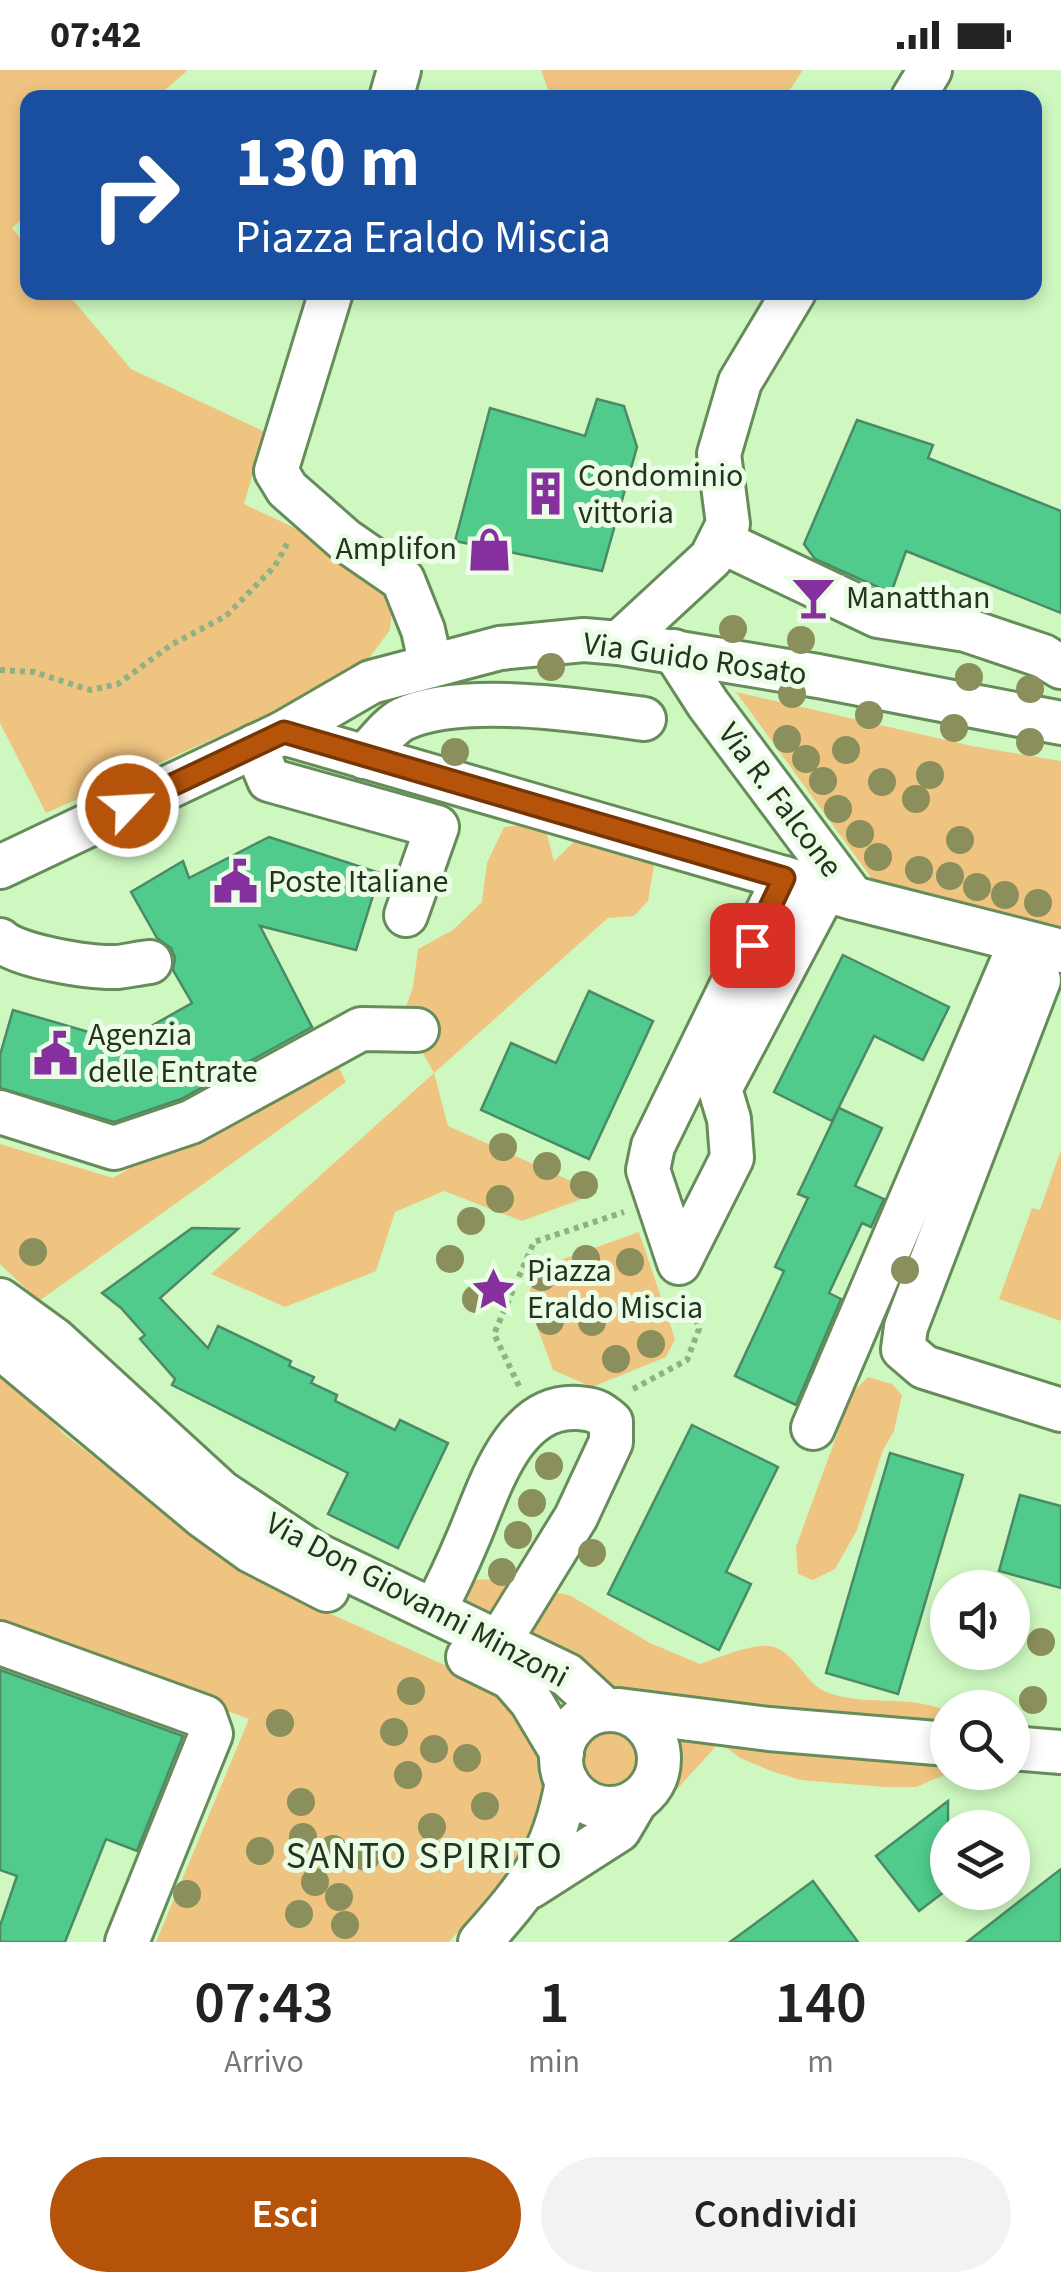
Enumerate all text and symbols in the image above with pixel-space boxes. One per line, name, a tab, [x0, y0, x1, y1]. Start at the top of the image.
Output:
text: 07:42	[50, 8, 142, 62]
text: 130 m	[235, 113, 420, 213]
icon: right	[70, 130, 200, 260]
text: Piazza Eraldo Miscia	[235, 206, 611, 270]
place label: Condominio vittoria	[578, 453, 743, 536]
building icon: Condominio vittoria	[521, 470, 569, 518]
shop icon: Amplifon	[466, 525, 514, 573]
place label: Amplifon	[335, 526, 457, 572]
bar icon: Manatthan	[789, 574, 837, 622]
place label: Manatthan	[846, 575, 991, 621]
street label: Via Guido Rosato	[580, 621, 810, 697]
street label: Via R. Falcone	[707, 713, 853, 887]
position arrow	[76, 754, 180, 858]
public building icon: Poste Italiane	[211, 858, 259, 906]
place label: Poste Italiane	[268, 859, 448, 905]
pin	[710, 903, 795, 988]
icon: arrive	[725, 918, 780, 973]
place label: Agenzia delle Entrate	[88, 1012, 258, 1095]
public building icon: Agenzia delle Entrate	[31, 1029, 79, 1077]
place label: Piazza Eraldo Miscia	[527, 1248, 703, 1331]
place icon: Piazza Eraldo Miscia	[470, 1265, 518, 1313]
street label: Via Don Giovanni Minzoni	[257, 1501, 577, 1699]
map controls	[930, 1570, 1030, 1910]
button: sound	[930, 1570, 1030, 1670]
button: search	[930, 1690, 1030, 1790]
button: layers	[930, 1810, 1030, 1910]
district label: SANTO SPIRITO	[286, 1829, 564, 1883]
text: 07:43	[194, 1961, 334, 2046]
text: 1	[539, 1961, 570, 2046]
text: 140	[774, 1961, 867, 2046]
text: Arrivo	[224, 2039, 304, 2085]
text: min	[528, 2039, 580, 2085]
text: m	[807, 2039, 834, 2085]
button: Esci	[50, 2157, 521, 2272]
button: Condividi	[541, 2157, 1011, 2272]

